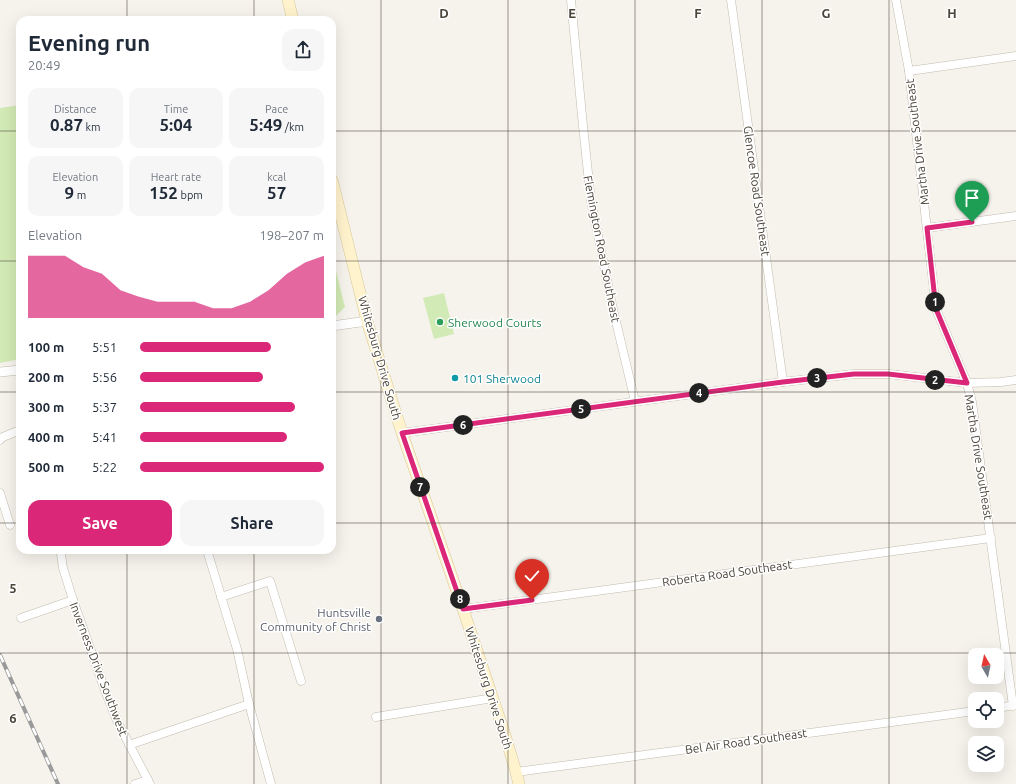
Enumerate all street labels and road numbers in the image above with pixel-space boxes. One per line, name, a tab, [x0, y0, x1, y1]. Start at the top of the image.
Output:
street label: Martha Drive Southeast	[903, 78, 931, 206]
street label: Glencoe Road Southeast	[741, 125, 773, 257]
street label: Flemington Road Southeast	[581, 174, 623, 324]
street label: Whitesburg Drive South	[356, 295, 404, 421]
street label: Martha Drive Southeast	[963, 393, 995, 521]
street label: Roberta Road Southeast	[661, 557, 793, 589]
street label: Inverness Drive Southwest	[67, 600, 131, 738]
street label: Whitesburg Drive South	[463, 625, 515, 751]
street label: Bel Air Road Southeast	[684, 726, 808, 756]

